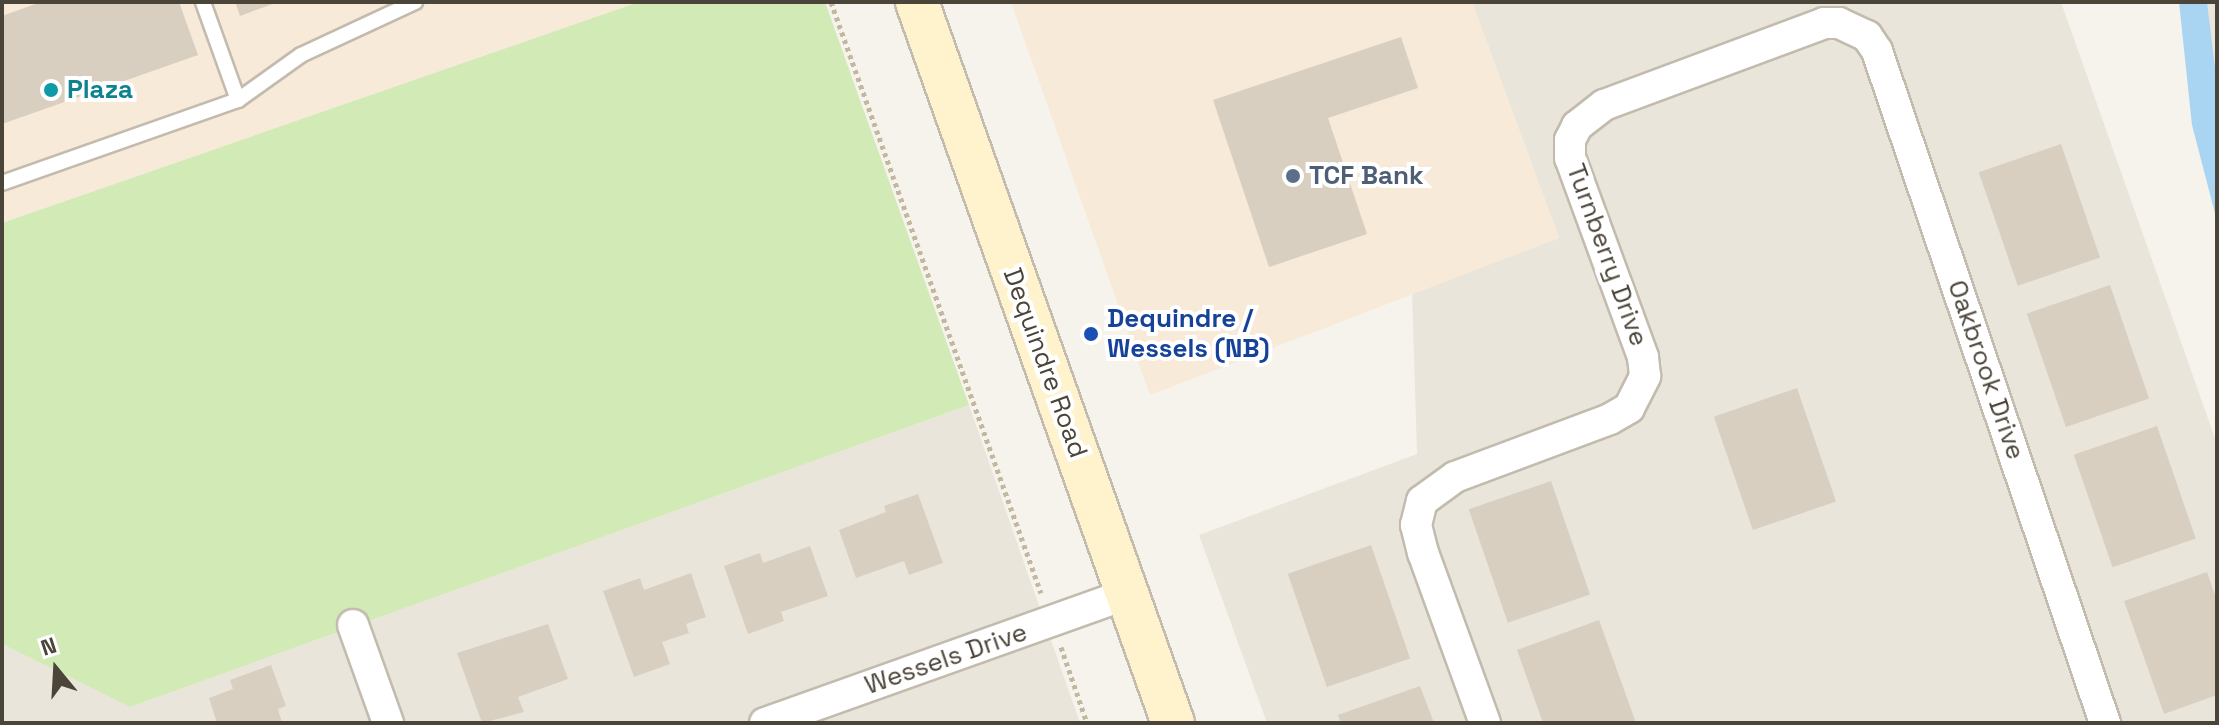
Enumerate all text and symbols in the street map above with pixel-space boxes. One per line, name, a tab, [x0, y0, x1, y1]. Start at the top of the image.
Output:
place label: Plaza	[67, 74, 133, 106]
marker: Plaza	[42, 81, 60, 99]
place label: TCF Bank	[1309, 160, 1424, 192]
street label: Turnberry Drive	[1560, 160, 1654, 350]
marker: TCF Bank	[1284, 167, 1302, 185]
street label: Dequindre Road	[996, 264, 1094, 462]
street label: Oakbrook Drive	[1941, 276, 2031, 464]
place label: Dequindre / Wessels (NB)	[1107, 303, 1270, 364]
marker: Dequindre / Wessels (NB)	[1082, 325, 1100, 343]
street label: Wessels Drive	[861, 617, 1031, 701]
north arrow	[16, 629, 96, 709]
text: N	[37, 631, 60, 662]

